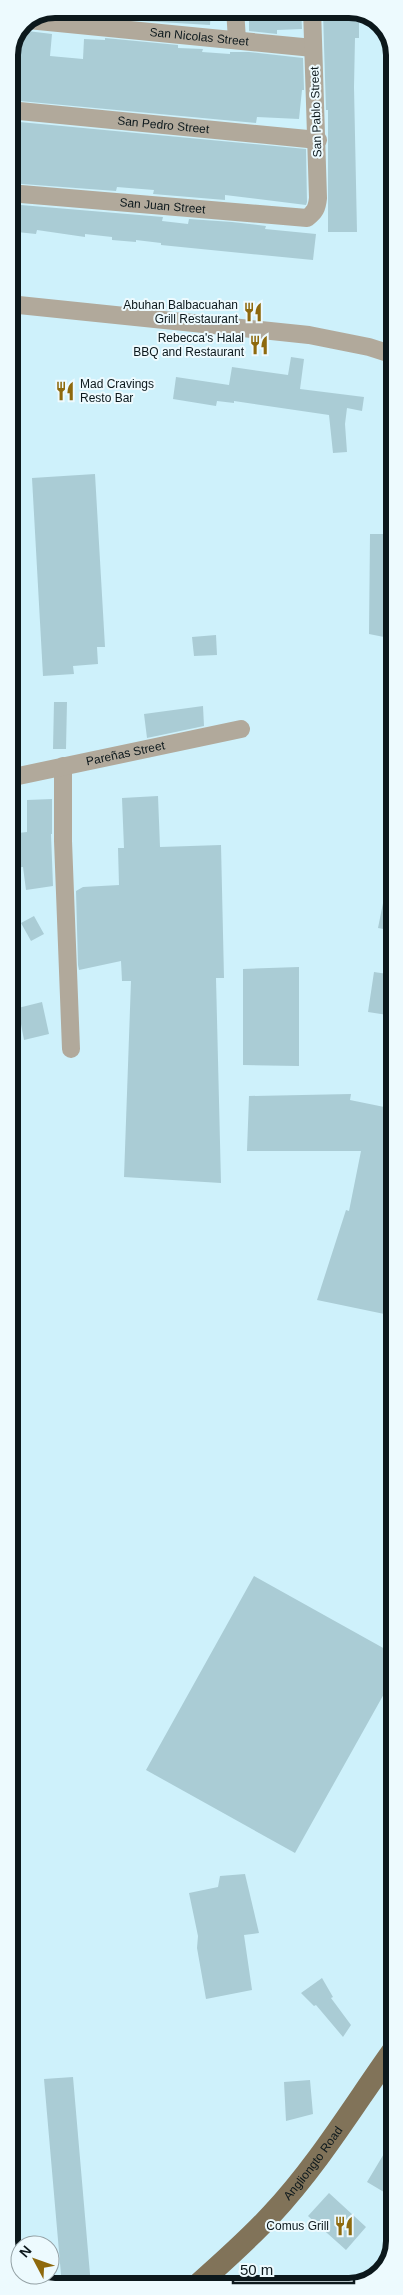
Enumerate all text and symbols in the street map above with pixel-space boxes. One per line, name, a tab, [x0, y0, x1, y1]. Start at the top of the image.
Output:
street label: San Nicolas Street	[149, 25, 250, 49]
street label: San Pablo Street	[307, 66, 325, 158]
street label: San Pedro Street	[117, 114, 211, 136]
street label: San Juan Street	[119, 195, 207, 217]
place label: Abuhan Balbacuahan Grill Restaurant	[123, 298, 239, 326]
restaurant icon: Abuhan Balbacuahan Grill Restaurant	[242, 301, 264, 323]
place label: Rebecca's Halal BBQ and Restaurant	[133, 331, 245, 359]
restaurant icon: Rebecca's Halal BBQ and Restaurant	[248, 334, 270, 356]
place label: Mad Cravings Resto Bar	[80, 377, 154, 405]
restaurant icon: Mad Cravings Resto Bar	[54, 380, 76, 402]
street label: Pareñas Street	[85, 738, 167, 769]
street label: Angliongto Road	[281, 2124, 345, 2203]
restaurant icon: Comus Grill	[333, 2215, 355, 2237]
place label: Comus Grill	[266, 2219, 329, 2233]
north arrow	[10, 2235, 60, 2285]
text: N	[16, 2242, 35, 2261]
scale bar	[233, 2252, 354, 2284]
text: 50 m	[240, 2261, 273, 2278]

